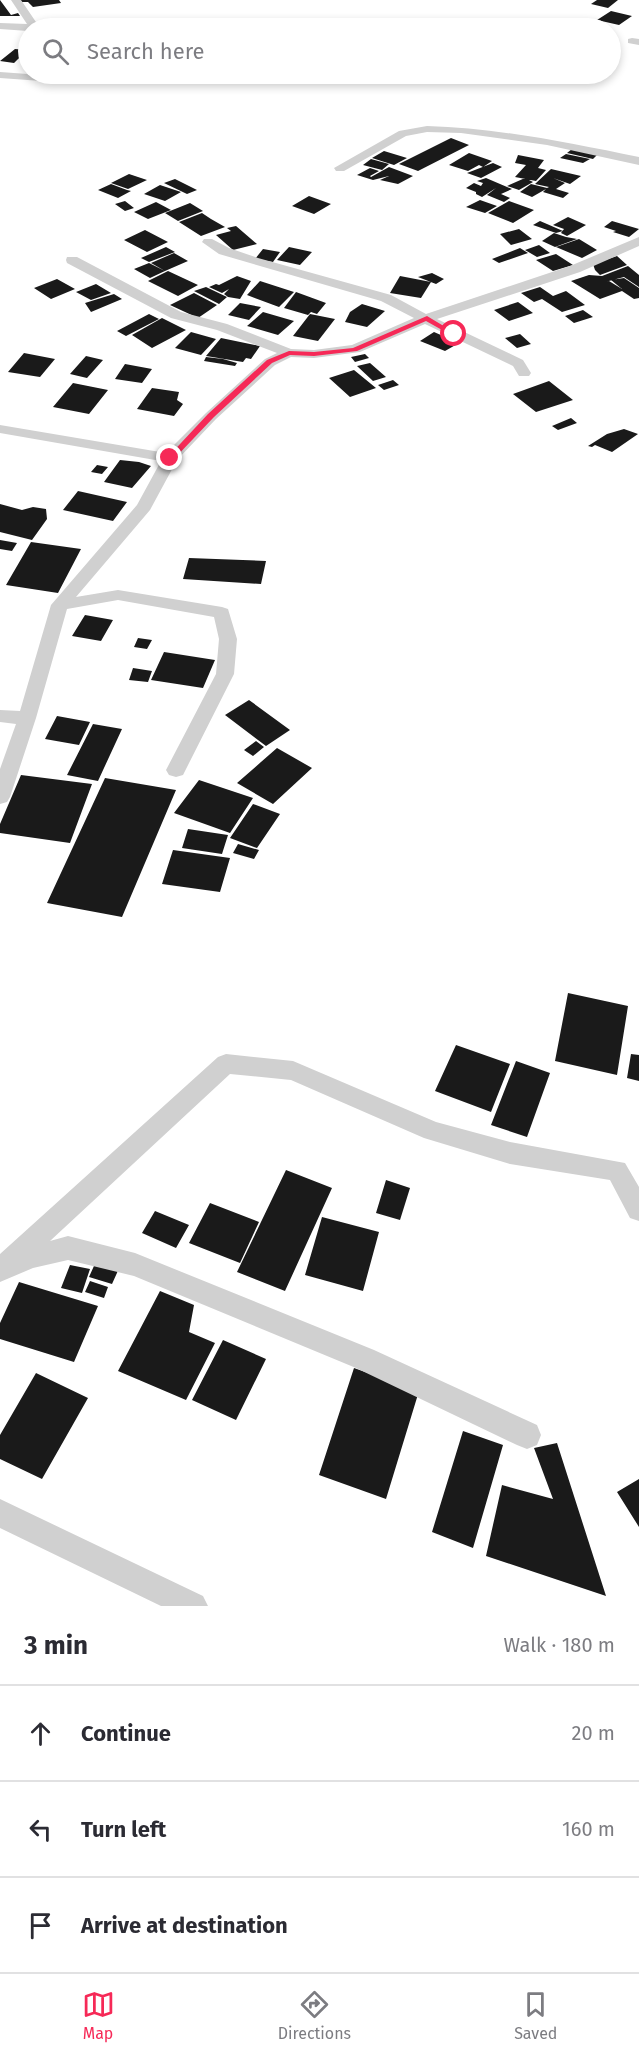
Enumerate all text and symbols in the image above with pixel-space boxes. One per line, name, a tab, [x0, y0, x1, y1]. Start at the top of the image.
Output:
search box	[18, 18, 621, 84]
icon: search	[39, 35, 72, 68]
text: Search here	[87, 38, 205, 65]
route start	[440, 320, 466, 346]
route end	[156, 444, 182, 470]
text: 3 min	[24, 1630, 88, 1661]
text: Walk · 180 m	[504, 1633, 615, 1657]
icon: ahead	[24, 1717, 57, 1750]
text: Continue	[81, 1720, 171, 1747]
text: 20 m	[572, 1721, 615, 1745]
icon: left	[24, 1813, 57, 1846]
text: Turn left	[81, 1816, 166, 1843]
text: 160 m	[562, 1817, 615, 1841]
icon: arrive	[24, 1909, 57, 1942]
text: Arrive at destination	[81, 1912, 288, 1939]
tab: Map	[82, 1988, 115, 2043]
tab: Directions	[278, 1988, 351, 2043]
tab: Saved	[514, 1988, 557, 2043]

